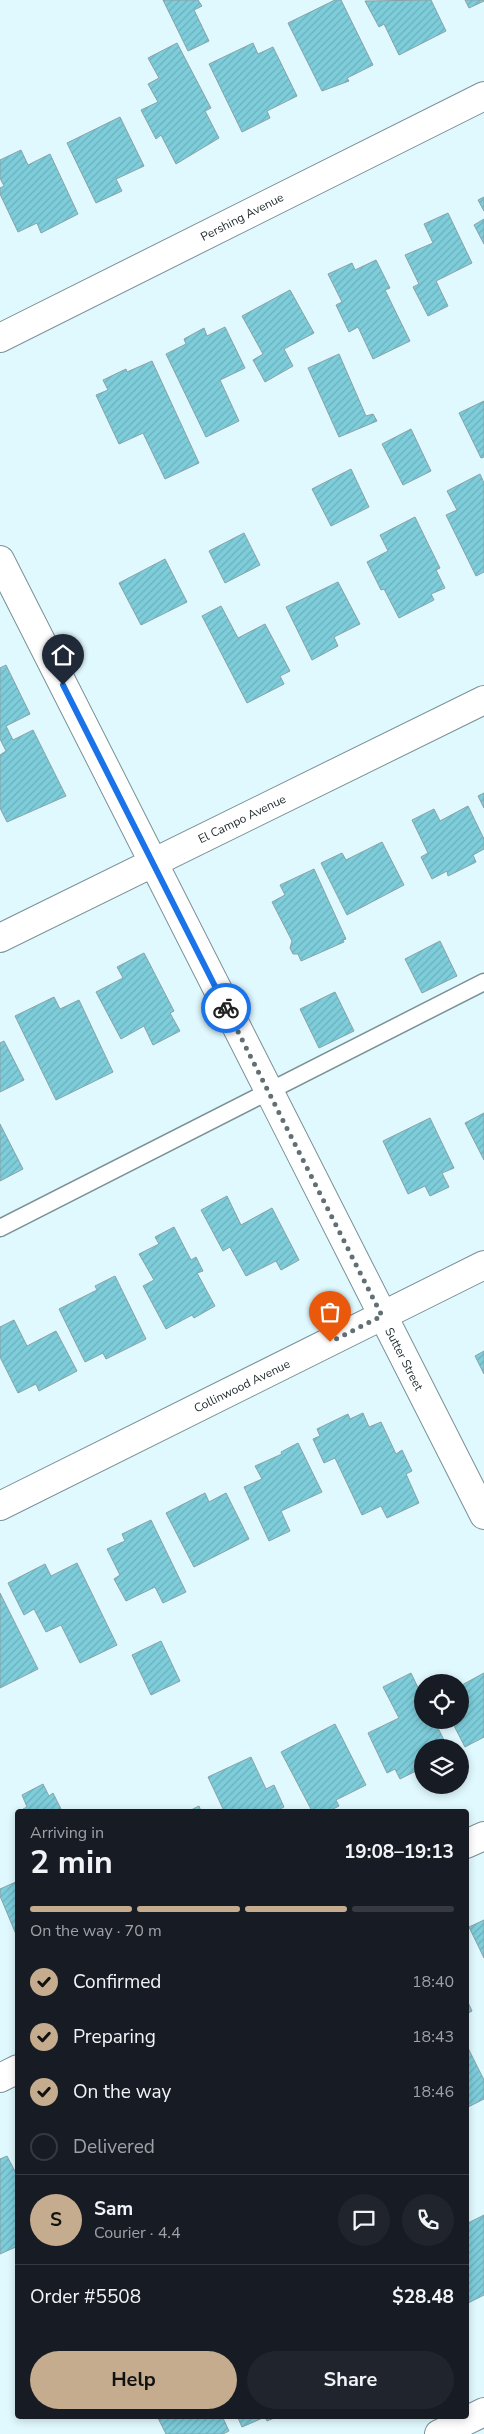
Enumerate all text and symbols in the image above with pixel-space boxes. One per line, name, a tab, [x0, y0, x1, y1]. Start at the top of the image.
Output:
street label: Pershing Avenue	[198, 189, 286, 245]
pin	[42, 634, 84, 685]
icon: home	[49, 641, 77, 669]
street label: El Campo Avenue	[195, 791, 289, 847]
courier	[201, 983, 251, 1033]
icon: bike	[212, 994, 240, 1022]
pin	[309, 1291, 351, 1342]
icon: bag	[316, 1298, 344, 1326]
street label: Sutter Street	[381, 1325, 427, 1394]
street label: Collinwood Avenue	[191, 1356, 293, 1416]
map controls	[414, 1674, 469, 1794]
button: locate	[414, 1674, 469, 1729]
button: layers	[414, 1739, 469, 1794]
text: Arriving in	[30, 1822, 104, 1844]
text: 19:08–19:13	[344, 1839, 454, 1865]
text: 2 min	[30, 1841, 113, 1884]
text: On the way · 70 m	[30, 1920, 162, 1942]
icon: check	[30, 1968, 58, 1996]
text: Confirmed	[73, 1969, 161, 1995]
text: 18:40	[412, 1971, 454, 1993]
icon: check	[30, 2023, 58, 2051]
text: Preparing	[73, 2024, 156, 2050]
text: 18:43	[412, 2026, 454, 2048]
icon: check	[30, 2078, 58, 2106]
text: On the way	[73, 2079, 171, 2105]
text: 18:46	[412, 2081, 454, 2103]
text: Delivered	[73, 2134, 155, 2160]
button: chat	[338, 2194, 390, 2246]
button: phone	[402, 2194, 454, 2246]
text: Sam	[94, 2196, 133, 2222]
text: S	[50, 2207, 62, 2233]
text: Courier · 4.4	[94, 2222, 180, 2244]
text: Order #5508	[30, 2284, 141, 2310]
text: $28.48	[392, 2284, 454, 2310]
button: Help	[30, 2351, 237, 2409]
button: Share	[247, 2351, 454, 2409]

